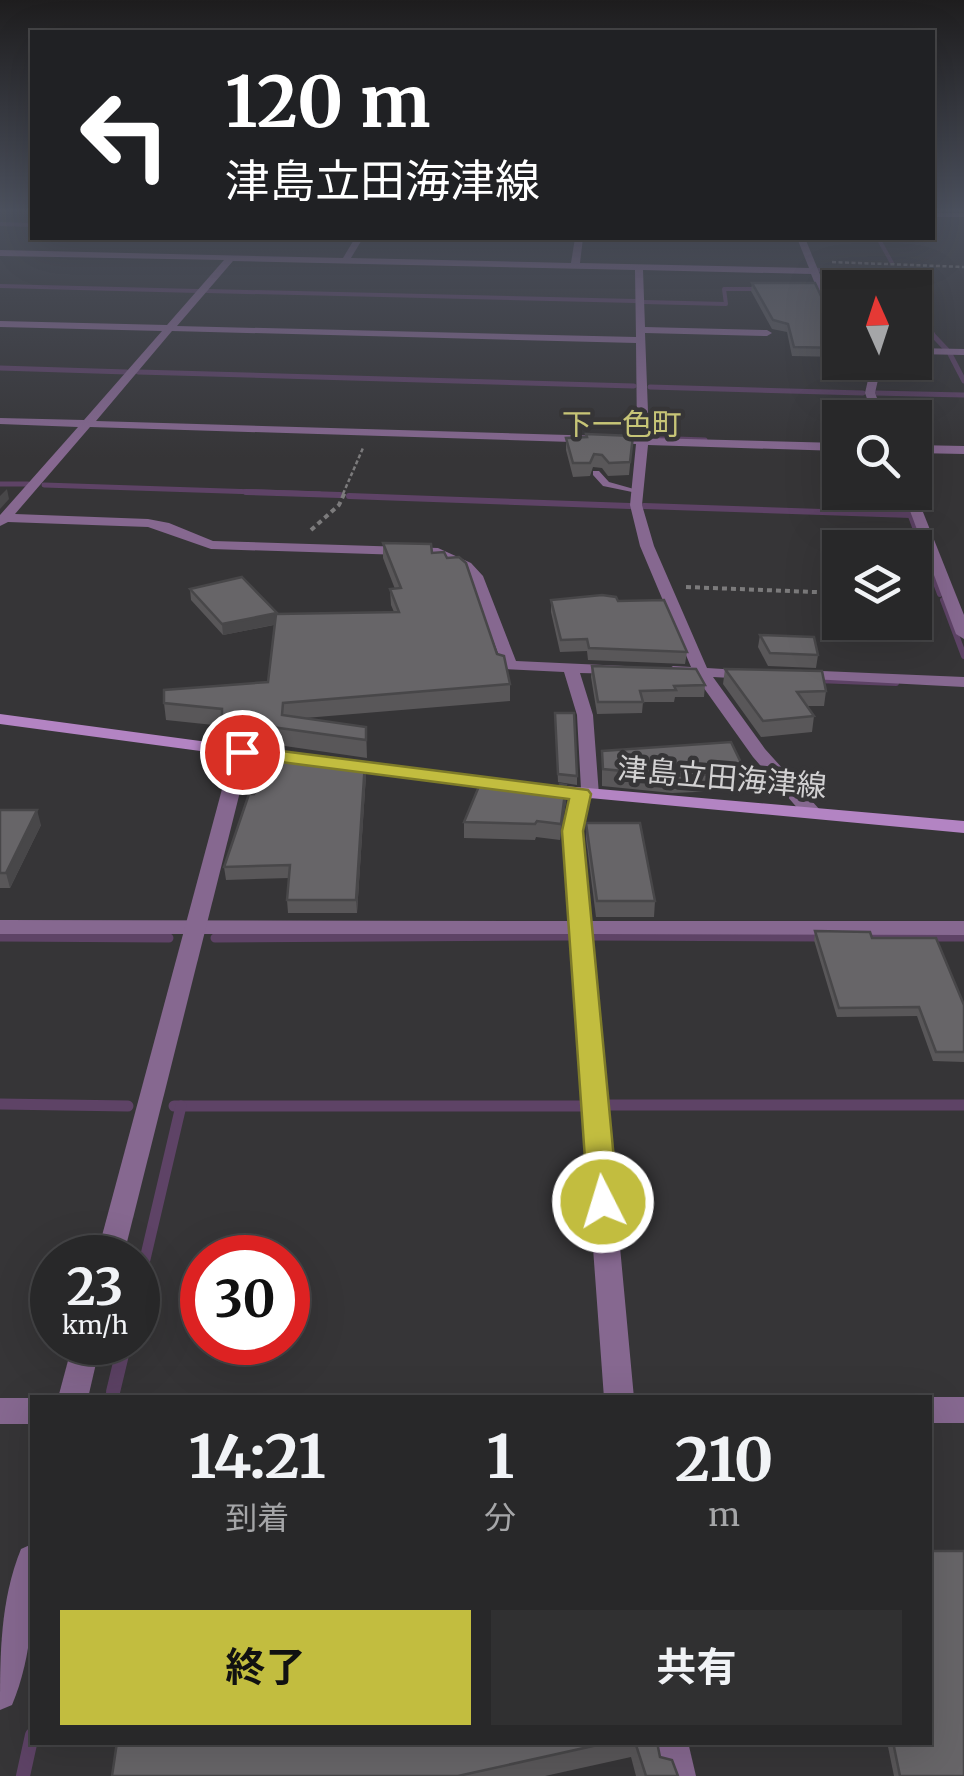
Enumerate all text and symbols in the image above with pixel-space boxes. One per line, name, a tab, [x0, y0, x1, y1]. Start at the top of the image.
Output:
text: 120 m	[225, 58, 430, 146]
icon: left	[60, 70, 190, 200]
text: 津島立田海津線	[225, 153, 540, 209]
north arrow	[822, 270, 932, 380]
map controls	[822, 270, 932, 640]
button: search	[822, 400, 932, 510]
district label: 下一色町	[562, 405, 682, 443]
button: layers	[822, 530, 932, 640]
pin	[200, 710, 285, 795]
icon: arrive	[215, 725, 270, 780]
street label: 津島立田海津線	[616, 749, 828, 805]
position arrow	[551, 1150, 655, 1254]
speed limit sign: 30	[180, 1235, 310, 1365]
text: 23	[67, 1256, 123, 1319]
text: km/h	[62, 1309, 128, 1341]
text: 14:21	[188, 1419, 326, 1494]
text: 1	[486, 1419, 514, 1494]
text: 210	[675, 1422, 774, 1497]
text: m	[708, 1495, 740, 1535]
text: 到着	[225, 1498, 289, 1538]
text: 分	[484, 1498, 516, 1538]
button: 終了	[60, 1610, 471, 1725]
button: 共有	[491, 1610, 902, 1725]

